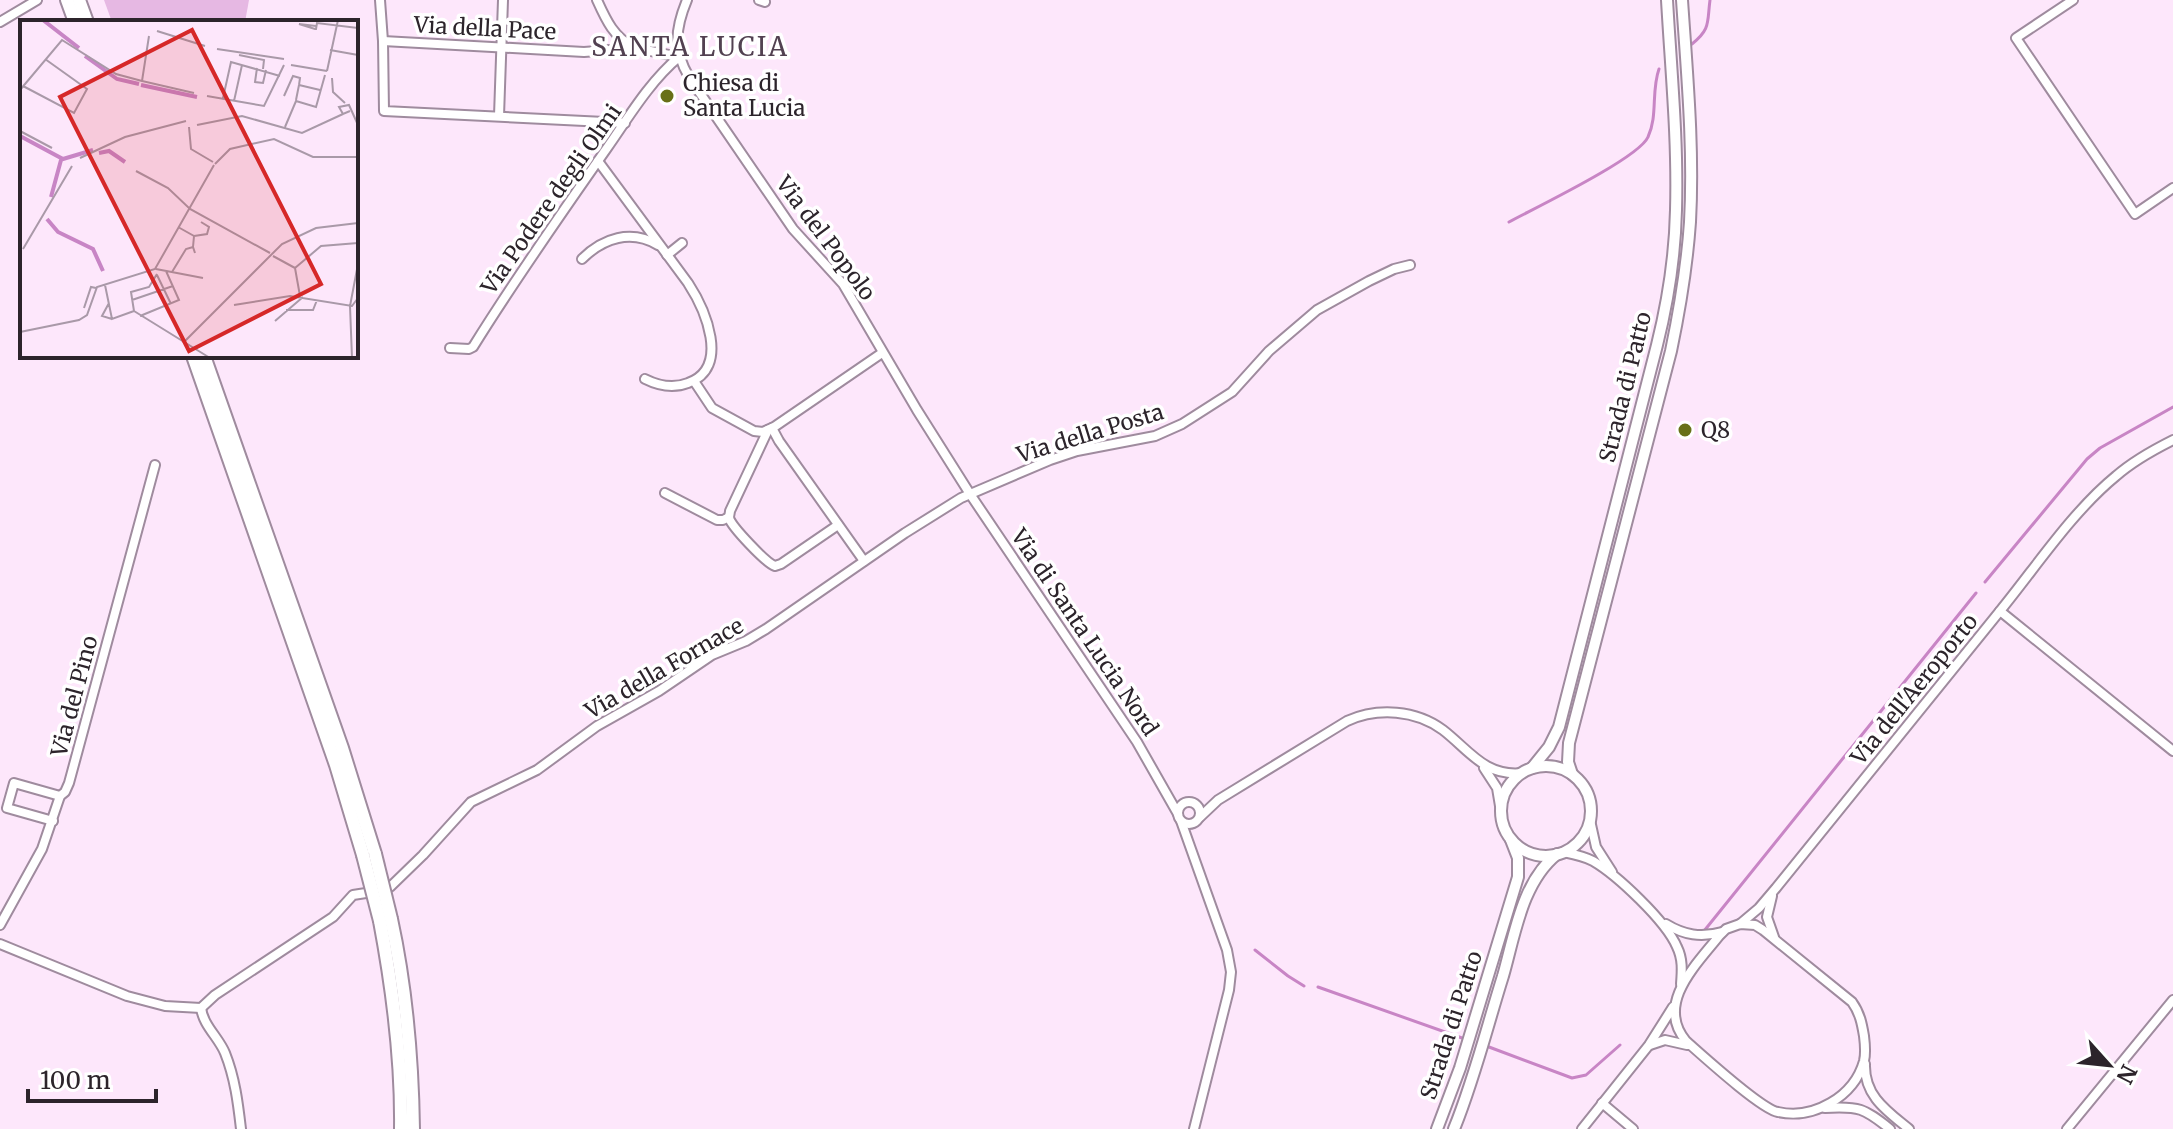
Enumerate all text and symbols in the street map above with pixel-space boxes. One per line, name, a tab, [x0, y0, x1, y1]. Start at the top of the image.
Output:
street label: Via della Pace	[412, 10, 557, 46]
inset map	[20, 20, 358, 358]
district label: SANTA LUCIA	[591, 30, 789, 63]
place label: Chiesa di Santa Lucia	[683, 69, 805, 122]
marker: Chiesa di Santa Lucia	[658, 87, 676, 105]
street label: Via Podere degli Olmi	[474, 99, 627, 300]
street label: Via del Popolo	[770, 169, 882, 306]
street label: Strada di Patto	[1593, 309, 1657, 465]
street label: Via della Posta	[1012, 397, 1167, 469]
place label: Q8	[1701, 416, 1730, 444]
marker: Q8	[1676, 421, 1694, 439]
street label: Via di Santa Lucia Nord	[1005, 522, 1165, 741]
street label: Via dell'Aeroporto	[1844, 608, 1984, 771]
street label: Via della Fornace	[579, 611, 748, 725]
street label: Via del Pino	[44, 632, 104, 761]
street label: Strada di Patto	[1414, 947, 1488, 1103]
north arrow	[2069, 1025, 2149, 1105]
scale bar	[28, 1053, 156, 1103]
text: N	[2110, 1060, 2143, 1089]
text: 100 m	[40, 1065, 111, 1096]

